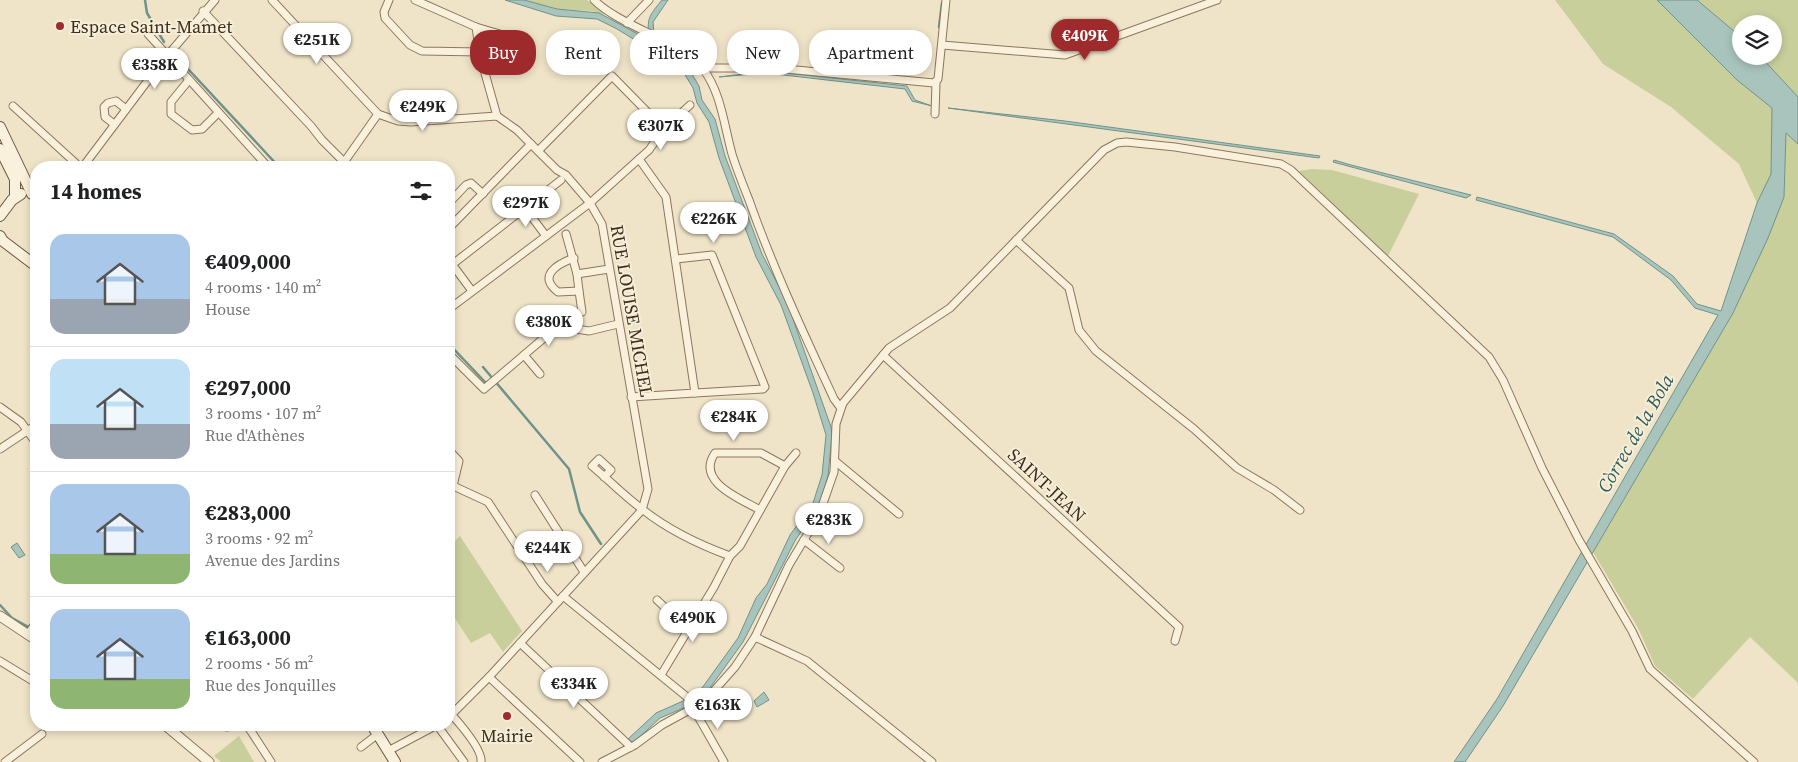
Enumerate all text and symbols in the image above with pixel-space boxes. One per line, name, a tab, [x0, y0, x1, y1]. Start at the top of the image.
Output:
place label: Espace Saint-Mamet	[70, 14, 232, 39]
map controls	[1732, 15, 1782, 65]
button: layers	[1732, 15, 1782, 65]
pin: €409K	[1050, 18, 1120, 61]
marker: Espace Saint-Mamet	[54, 20, 66, 32]
pin: €251K	[282, 22, 352, 65]
text: €409K	[1062, 24, 1108, 46]
text: €251K	[294, 28, 340, 50]
chip: Buy	[470, 30, 536, 75]
chip: Rent	[546, 30, 620, 75]
chip: Filters	[630, 30, 717, 75]
chip: New	[727, 30, 799, 75]
chip: Apartment	[809, 30, 932, 75]
pin: €358K	[120, 48, 190, 90]
text: €358K	[132, 53, 178, 75]
pin: €249K	[388, 90, 458, 132]
text: €249K	[400, 95, 446, 117]
pin: €307K	[626, 108, 696, 151]
text: €307K	[638, 114, 684, 136]
text: 14 homes	[50, 177, 142, 206]
icon: filters	[407, 177, 435, 205]
pin: €297K	[491, 186, 561, 228]
text: €297K	[503, 191, 549, 213]
pin: €226K	[679, 202, 749, 244]
text: €226K	[691, 207, 737, 229]
street label: RUE LOUISE MICHEL	[605, 223, 659, 399]
text: €409,000	[205, 247, 291, 276]
icon: home	[90, 254, 150, 314]
text: 4 rooms · 140 m²	[205, 276, 321, 298]
text: House	[205, 298, 250, 320]
pin: €380K	[514, 304, 584, 347]
text: €380K	[526, 310, 572, 332]
water label: Còrrec de la Bola	[1591, 369, 1679, 497]
text: €297,000	[205, 373, 291, 402]
icon: home	[90, 379, 150, 439]
pin: €284K	[699, 400, 769, 442]
text: 3 rooms · 107 m²	[205, 402, 321, 424]
text: €284K	[711, 405, 757, 427]
text: Rue d'Athènes	[205, 424, 305, 446]
street label: SAINT-JEAN	[1002, 442, 1092, 528]
text: €283,000	[205, 498, 291, 527]
pin: €283K	[794, 502, 864, 545]
icon: home	[90, 504, 150, 564]
text: €283K	[806, 508, 852, 530]
text: 3 rooms · 92 m²	[205, 527, 313, 549]
pin: €244K	[513, 530, 583, 573]
text: €244K	[525, 536, 571, 558]
text: Avenue des Jardins	[205, 549, 340, 571]
pin: €490K	[658, 600, 728, 643]
text: €490K	[670, 606, 716, 628]
text: €163,000	[205, 623, 291, 652]
icon: home	[90, 629, 150, 689]
text: 2 rooms · 56 m²	[205, 652, 313, 674]
pin: €334K	[539, 666, 609, 709]
text: €334K	[551, 672, 597, 694]
text: Rue des Jonquilles	[205, 674, 336, 696]
pin: €163K	[683, 688, 753, 730]
text: €163K	[695, 693, 741, 715]
marker: Mairie	[501, 710, 513, 722]
place label: Mairie	[481, 723, 533, 748]

